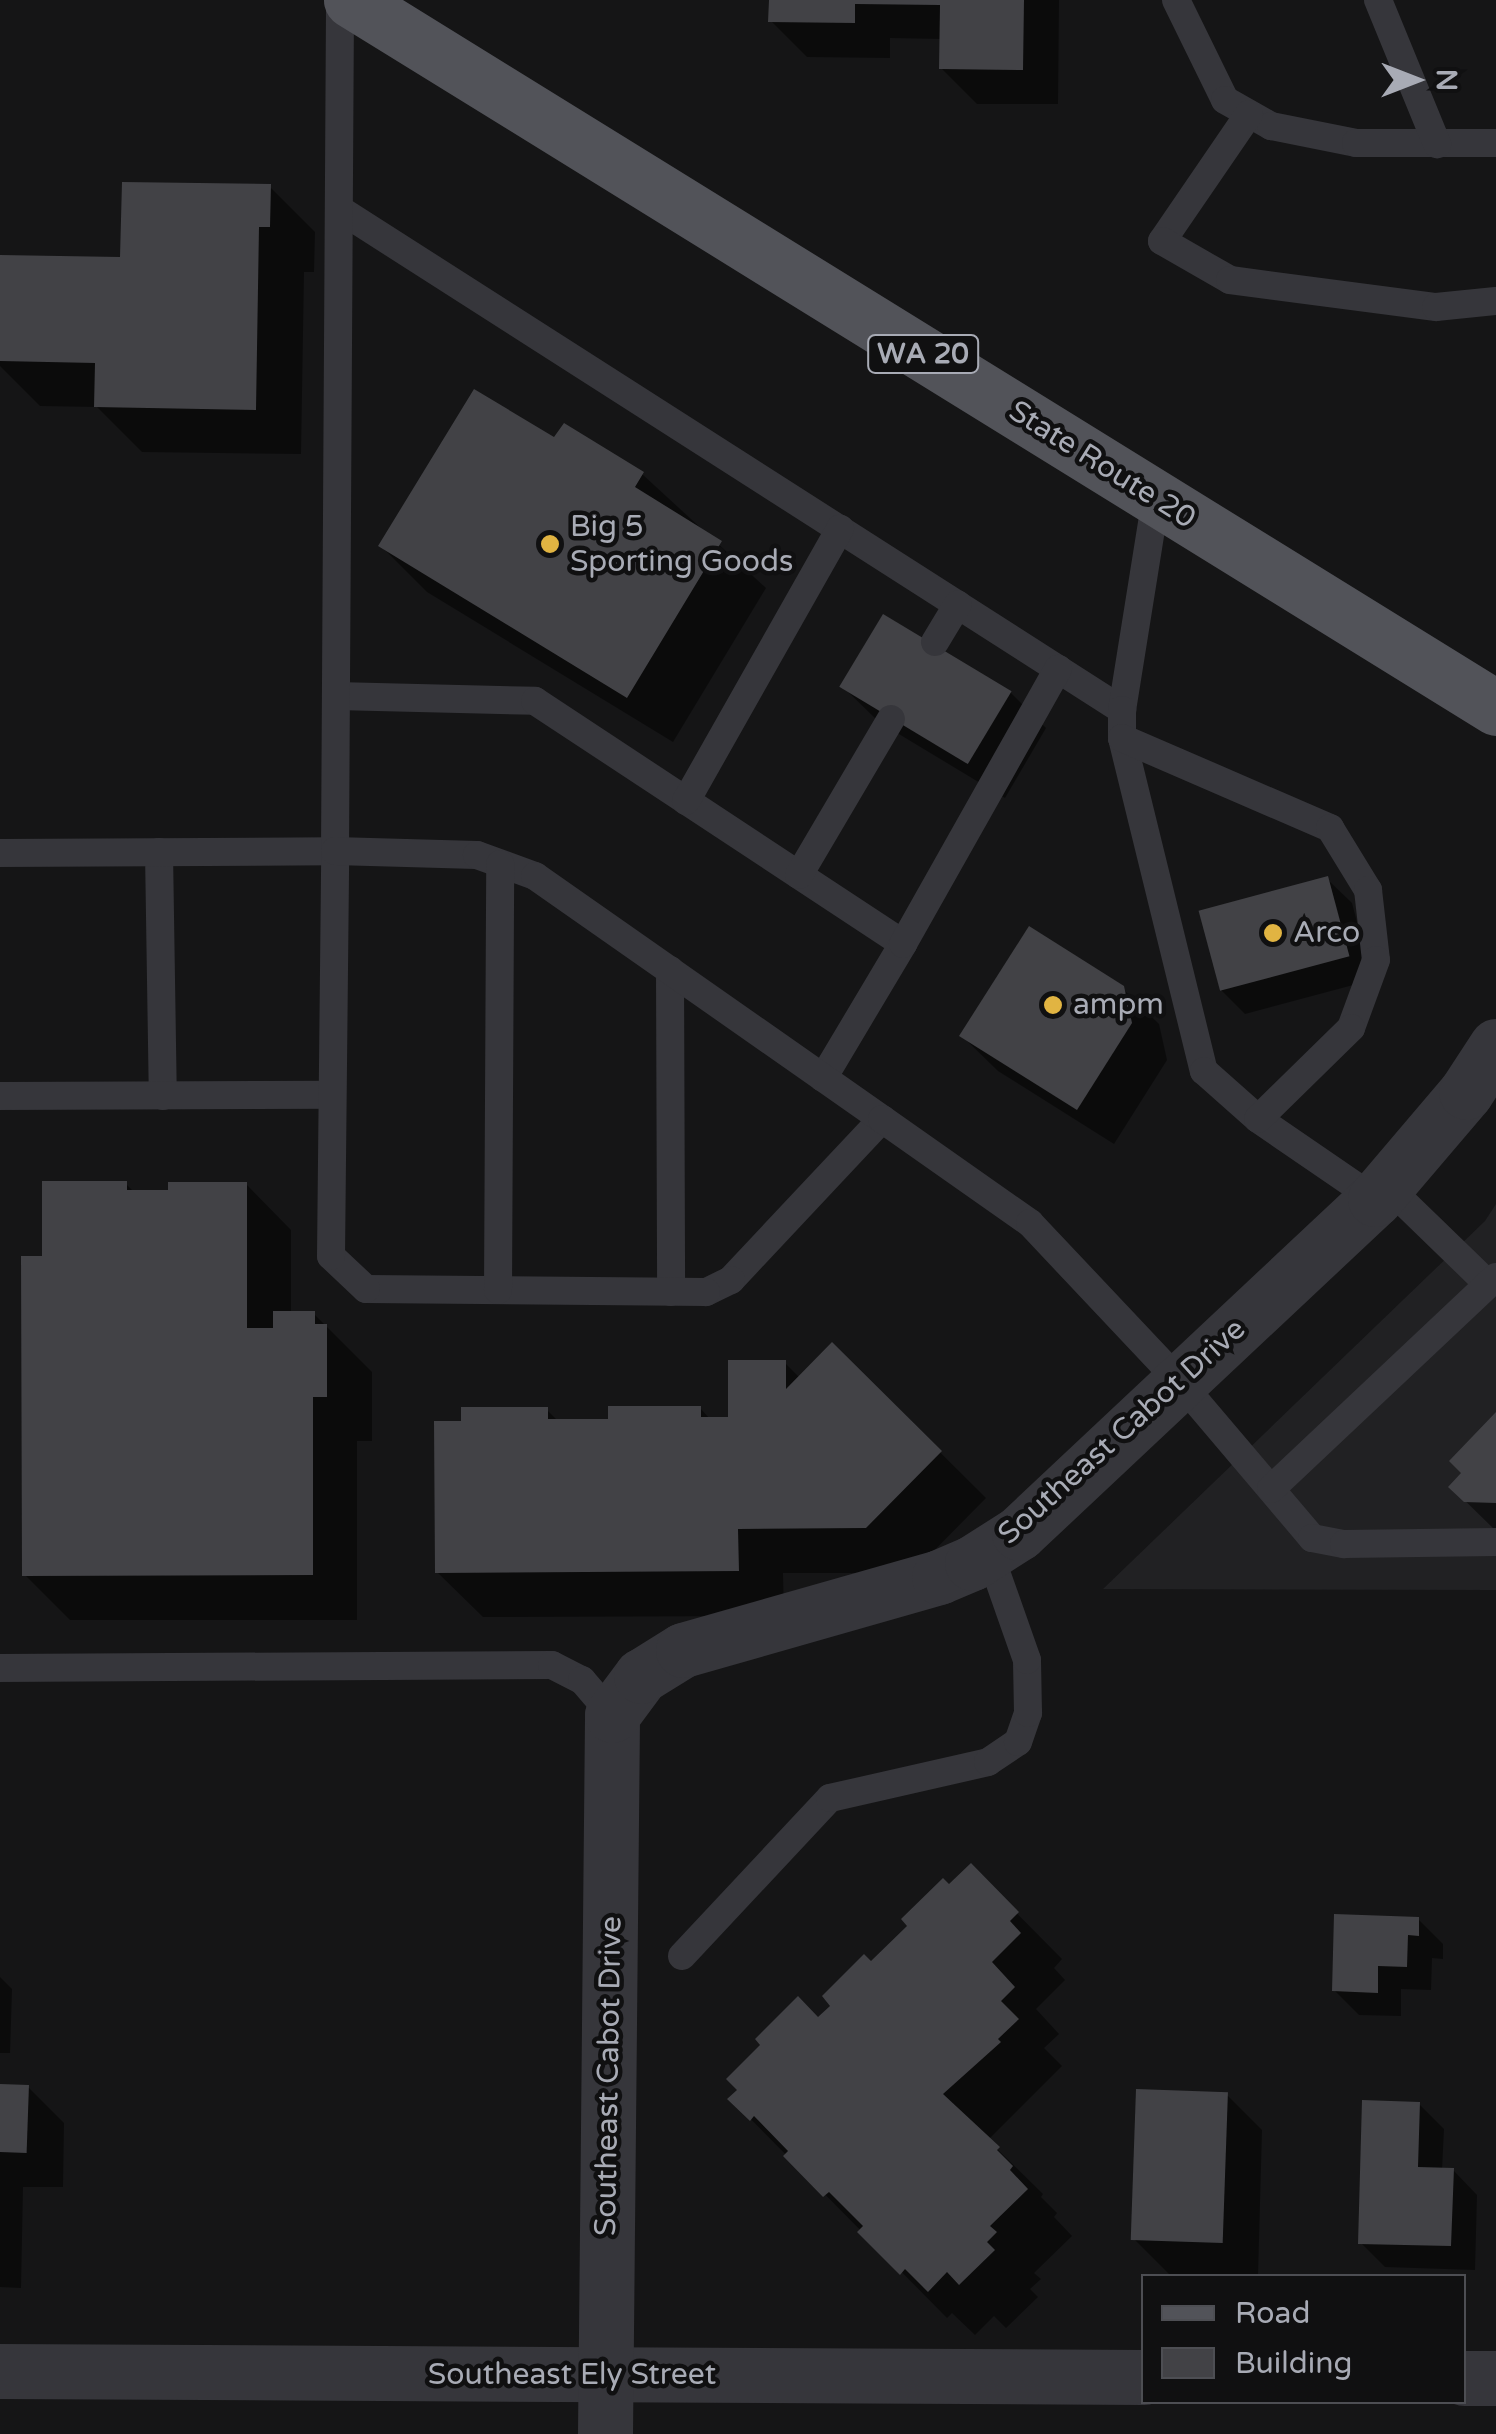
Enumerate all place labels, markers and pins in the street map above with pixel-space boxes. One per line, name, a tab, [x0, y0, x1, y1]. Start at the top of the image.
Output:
place label: Big 5 Sporting Goods	[570, 509, 793, 580]
marker: Big 5 Sporting Goods	[539, 533, 561, 555]
place label: Arco	[1293, 915, 1360, 951]
marker: Arco	[1262, 922, 1284, 944]
place label: ampm	[1073, 987, 1164, 1023]
marker: ampm	[1042, 994, 1064, 1016]

